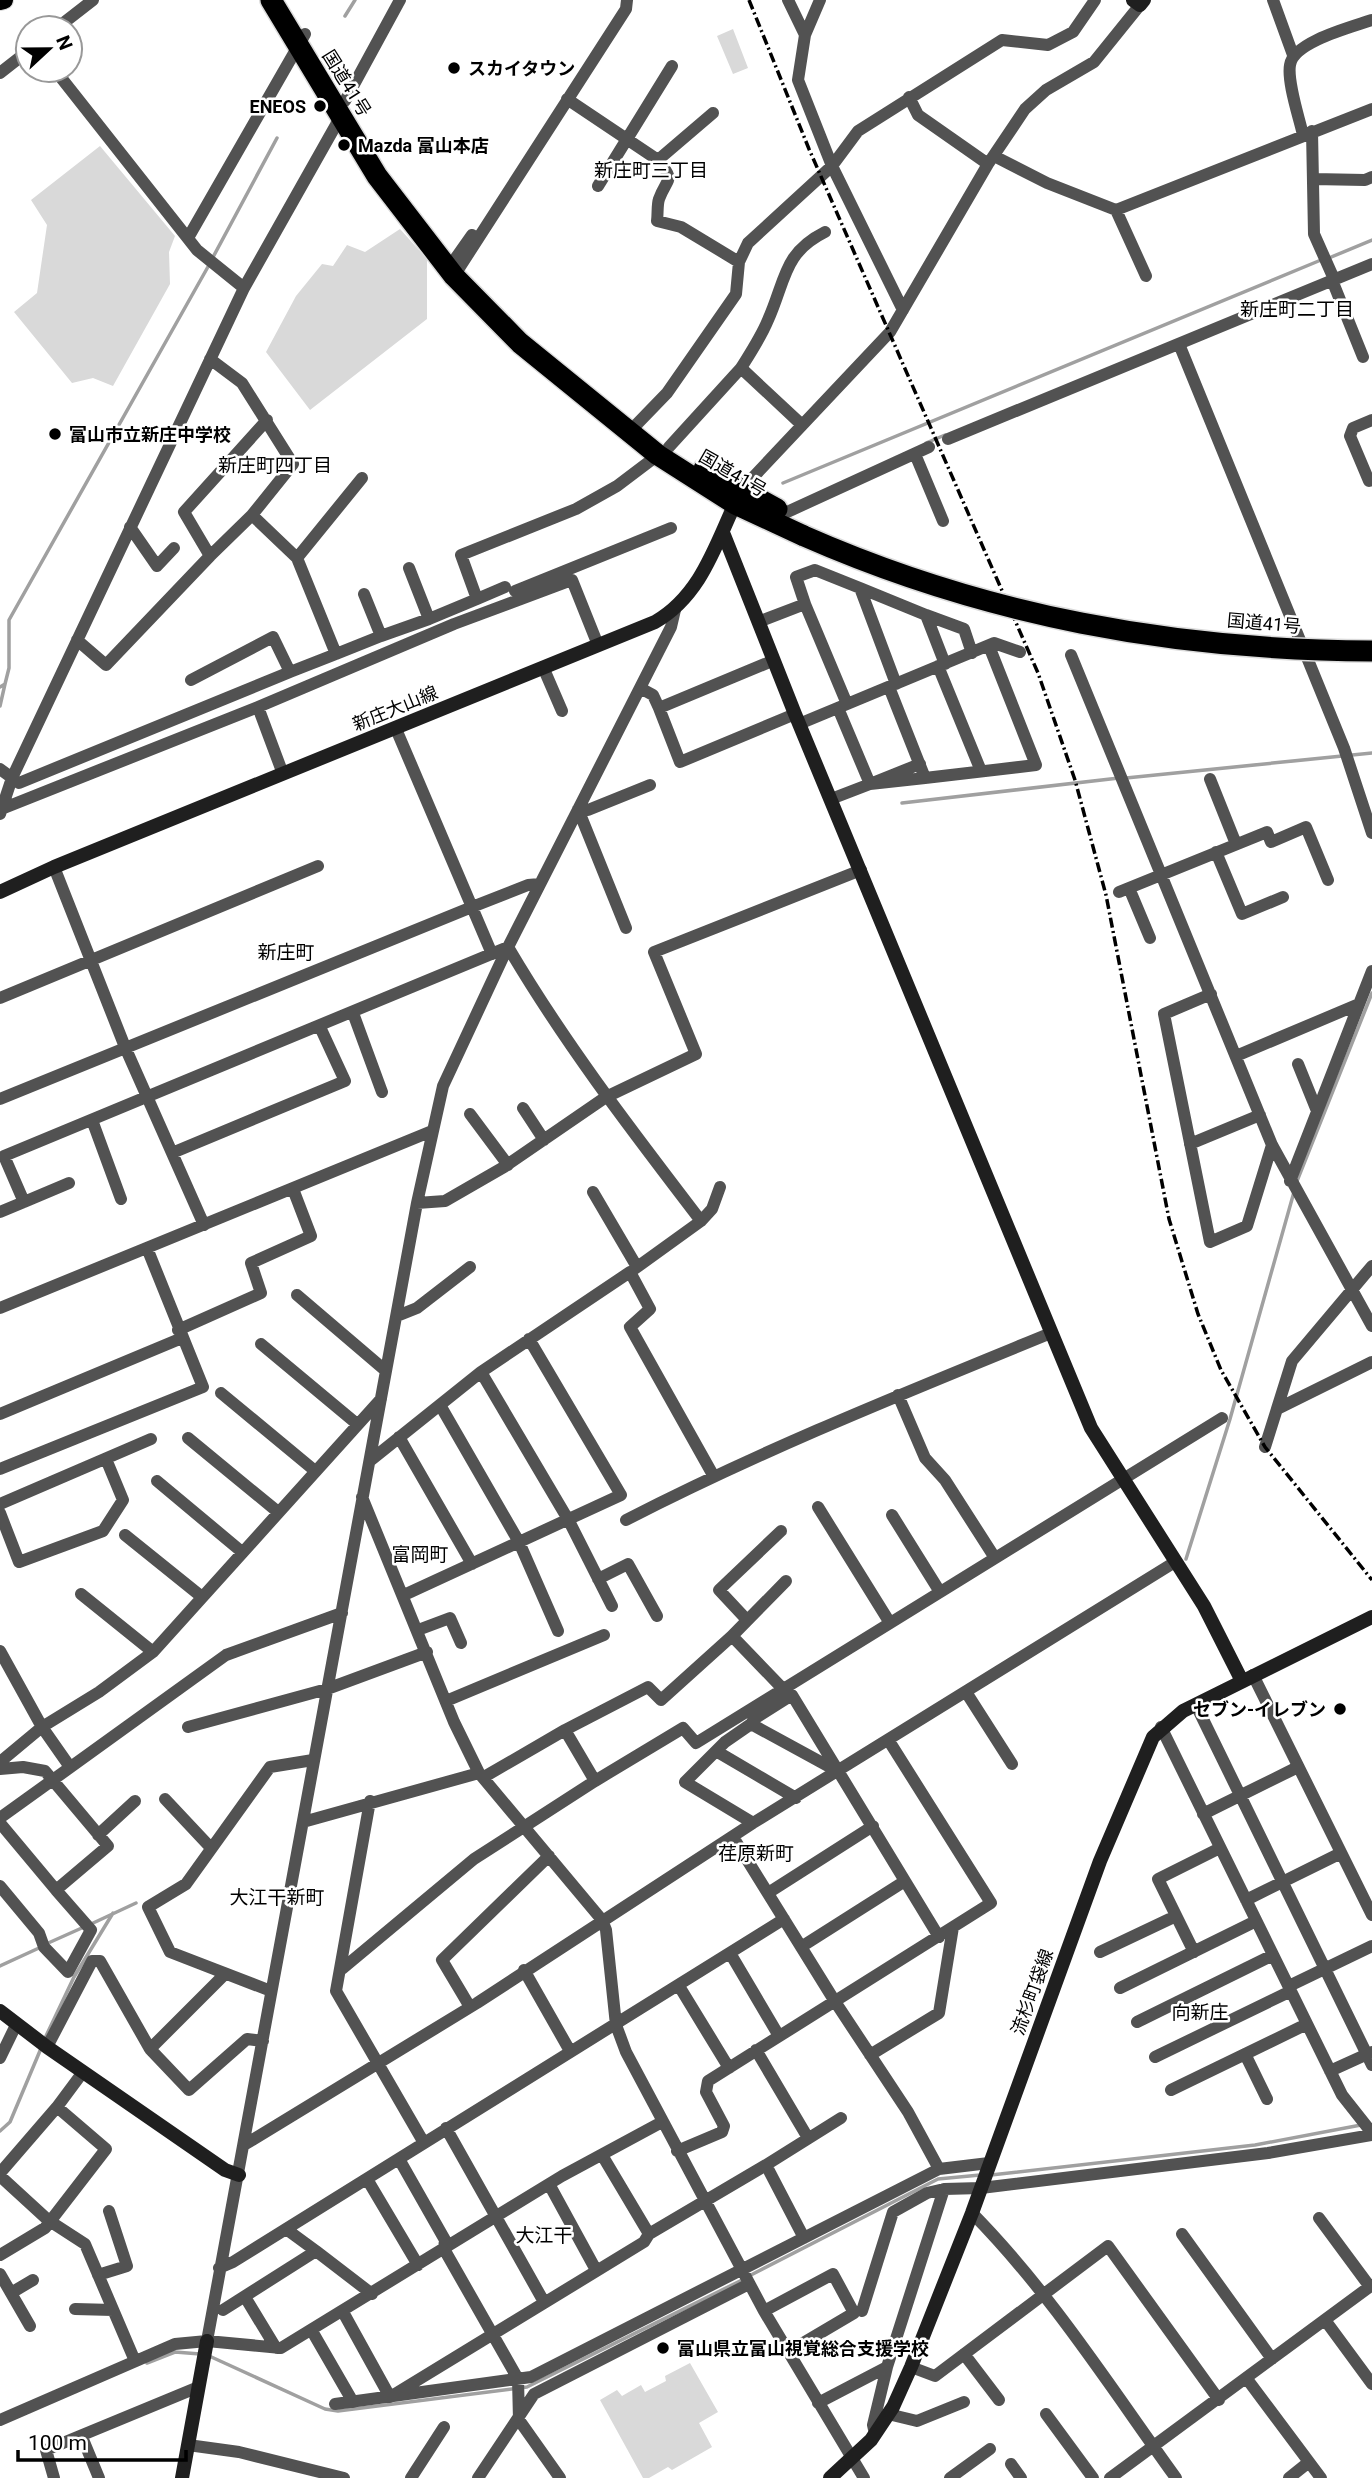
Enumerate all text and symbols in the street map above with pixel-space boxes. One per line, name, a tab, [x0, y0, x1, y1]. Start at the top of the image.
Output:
north arrow	[14, 14, 84, 84]
text: N	[51, 32, 77, 53]
street label: 国道41号	[318, 46, 376, 120]
place label: スカイタウン	[468, 58, 575, 79]
marker: スカイタウン	[446, 60, 462, 76]
place label: ENEOS	[250, 96, 306, 117]
marker: ENEOS	[312, 98, 328, 114]
place label: Mazda 富山本店	[358, 135, 489, 156]
marker: Mazda 富山本店	[336, 137, 352, 153]
district label: 新庄町三丁目	[594, 159, 708, 182]
district label: 新庄町二丁目	[1240, 298, 1354, 321]
place label: 富山市立新庄中学校	[69, 424, 231, 445]
marker: 富山市立新庄中学校	[47, 426, 63, 442]
street label: 国道41号	[696, 445, 770, 501]
district label: 新庄町四丁目	[218, 454, 332, 477]
street label: 国道41号	[1226, 609, 1302, 637]
street label: 新庄大山線	[349, 681, 441, 735]
district label: 新庄町	[257, 941, 315, 964]
district label: 富岡町	[391, 1543, 449, 1566]
place label: セブン-イレブン	[1193, 1699, 1326, 1720]
marker: セブン-イレブン	[1332, 1701, 1348, 1717]
district label: 荏原新町	[718, 1842, 794, 1865]
district label: 大江干新町	[229, 1886, 325, 1909]
street label: 流杉町袋線	[1007, 1946, 1057, 2038]
district label: 向新庄	[1171, 2001, 1229, 2024]
district label: 大江干	[515, 2224, 573, 2247]
place label: 富山県立富山視覚総合支援学校	[677, 2338, 929, 2359]
marker: 富山県立富山視覚総合支援学校	[655, 2340, 671, 2356]
scale bar	[18, 2418, 186, 2462]
text: 100 m	[28, 2431, 87, 2455]

